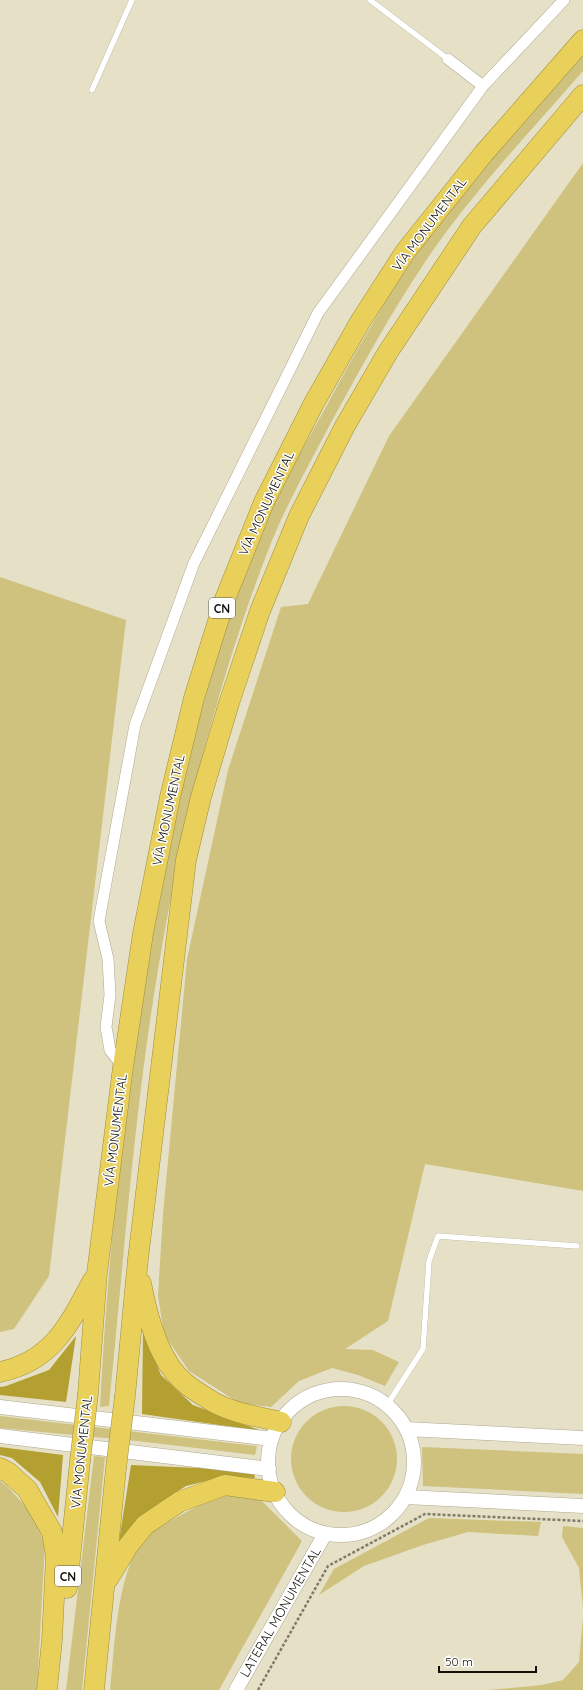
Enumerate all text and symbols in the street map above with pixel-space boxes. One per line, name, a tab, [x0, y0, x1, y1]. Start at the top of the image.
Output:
street label: VÍA MONUMENTAL	[388, 174, 470, 274]
street label: VÍA MONUMENTAL	[235, 448, 297, 558]
road number: CN	[209, 598, 235, 618]
street label: VÍA MONUMENTAL	[148, 753, 188, 867]
street label: VÍA MONUMENTAL	[100, 1073, 130, 1187]
street label: VÍA MONUMENTAL	[67, 1395, 95, 1509]
street label: LATERAL MONUMENTAL	[236, 1544, 324, 1680]
road number: CN	[55, 1566, 81, 1586]
scale bar	[439, 1648, 536, 1674]
text: 50 m	[445, 1654, 473, 1669]

